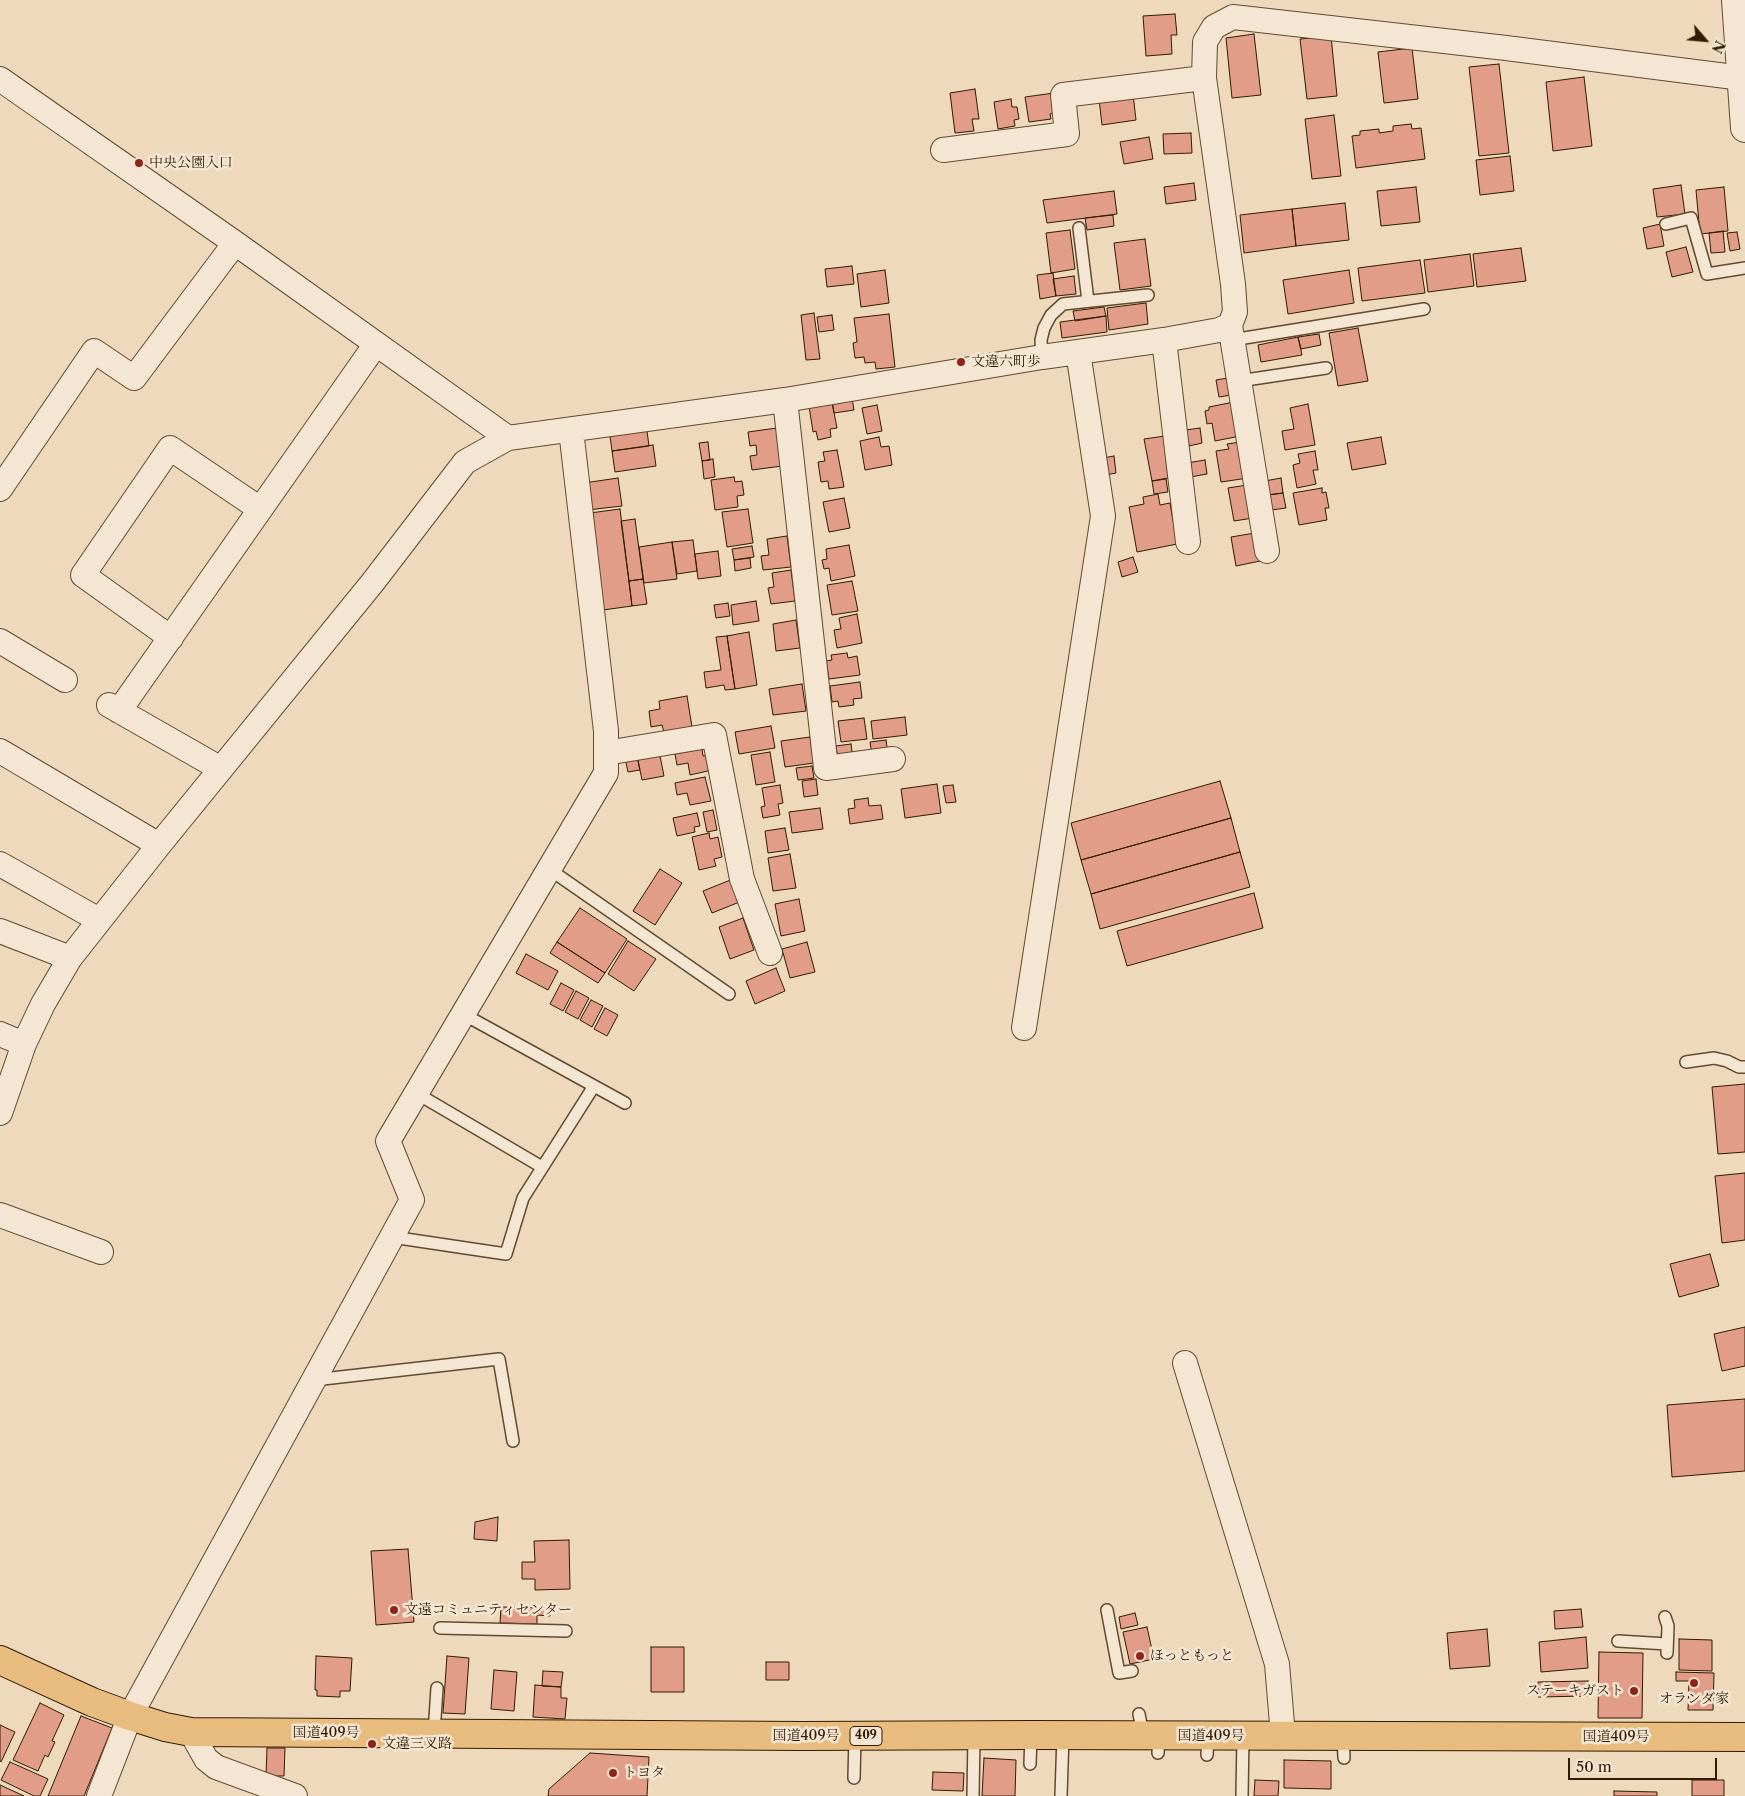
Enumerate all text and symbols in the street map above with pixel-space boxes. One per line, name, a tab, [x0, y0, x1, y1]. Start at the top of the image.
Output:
north arrow	[1680, 15, 1730, 65]
text: N	[1708, 37, 1729, 56]
place label: 中央公園入口	[149, 155, 233, 171]
marker: 中央公園入口	[133, 157, 145, 169]
place label: 文違六町歩	[971, 354, 1041, 370]
marker: 文違六町歩	[955, 356, 967, 368]
place label: 文遠コミュニティセンター	[404, 1602, 572, 1618]
marker: 文遠コミュニティセンター	[388, 1604, 400, 1616]
place label: ほっともっと	[1150, 1648, 1234, 1664]
marker: ほっともっと	[1134, 1650, 1146, 1662]
marker: オランダ家	[1688, 1677, 1700, 1689]
place label: ステーキガスト	[1526, 1683, 1624, 1699]
marker: ステーキガスト	[1628, 1685, 1640, 1697]
place label: オランダ家	[1659, 1691, 1729, 1707]
street label: 国道409号	[292, 1725, 360, 1741]
road number: 409	[850, 1726, 882, 1745]
street label: 国道409号	[772, 1728, 840, 1744]
street label: 国道409号	[1177, 1728, 1245, 1744]
street label: 国道409号	[1582, 1729, 1650, 1745]
place label: 文違三叉路	[382, 1736, 452, 1752]
marker: 文違三叉路	[366, 1738, 378, 1750]
scale bar	[1570, 1748, 1719, 1780]
text: 50 m	[1576, 1757, 1612, 1776]
place label: トヨタ	[623, 1765, 665, 1781]
marker: トヨタ	[607, 1767, 619, 1779]

